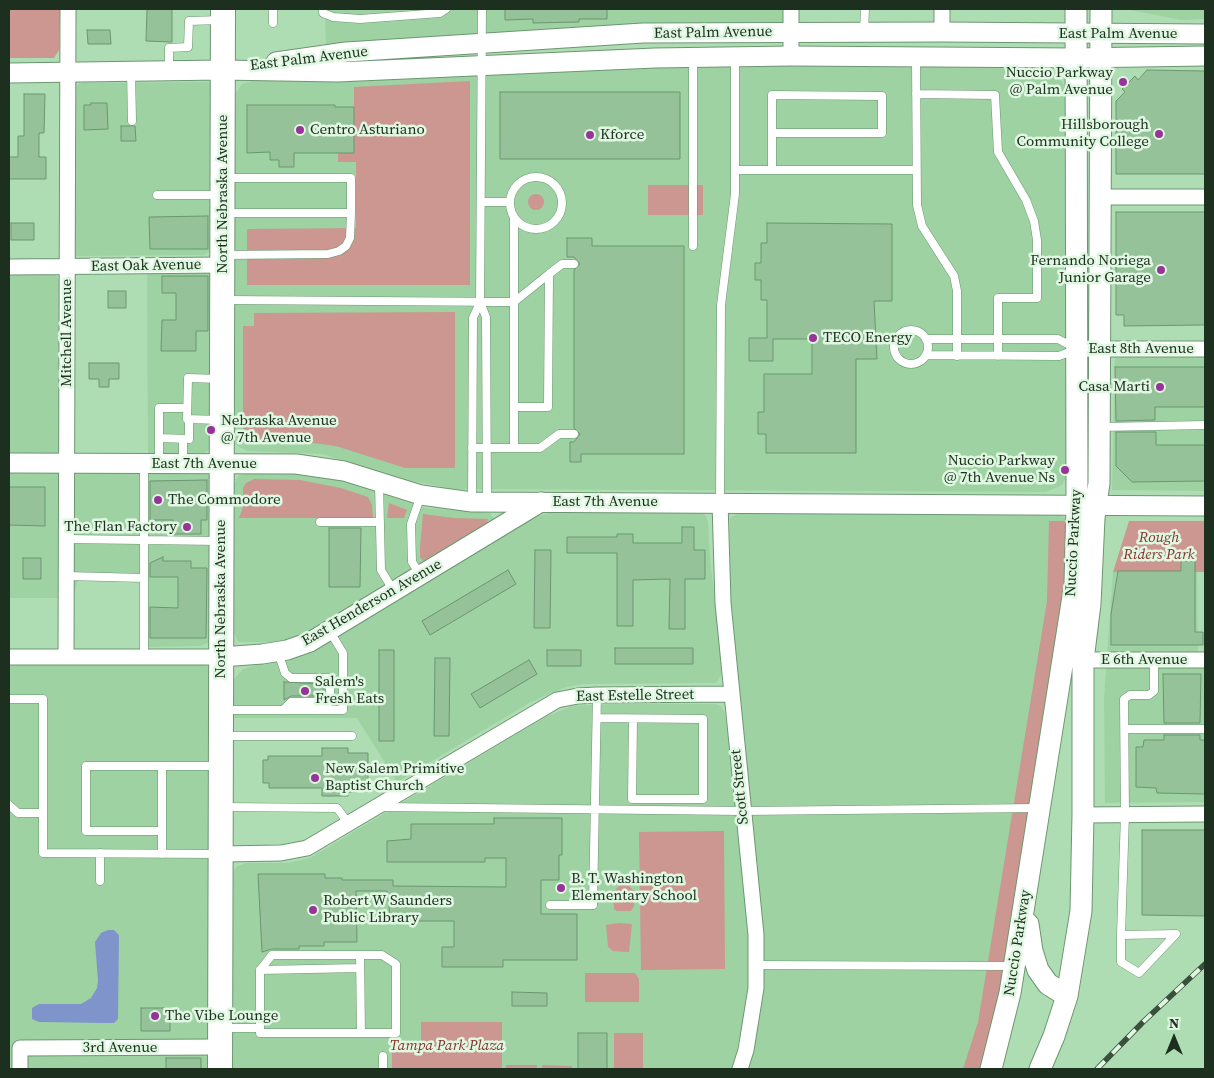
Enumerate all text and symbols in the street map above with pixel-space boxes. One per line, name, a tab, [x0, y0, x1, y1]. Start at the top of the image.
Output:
street label: East Palm Avenue	[653, 23, 773, 43]
street label: East Palm Avenue	[1059, 25, 1177, 43]
street label: East Palm Avenue	[249, 43, 369, 75]
place label: Nuccio Parkway @ Palm Avenue	[1006, 64, 1113, 99]
marker: Nuccio Parkway @ Palm Avenue	[1117, 76, 1129, 88]
street label: North Nebraska Avenue	[214, 115, 232, 273]
place label: Hillsborough Community College	[1017, 116, 1149, 151]
place label: Centro Asturiano	[310, 121, 425, 139]
marker: Centro Asturiano	[294, 124, 306, 136]
place label: Kforce	[600, 126, 644, 144]
marker: Hillsborough Community College	[1153, 128, 1165, 140]
marker: Kforce	[584, 129, 596, 141]
place label: Fernando Noriega Junior Garage	[1030, 252, 1151, 287]
street label: East Oak Avenue	[90, 256, 202, 276]
marker: Fernando Noriega Junior Garage	[1155, 264, 1167, 276]
street label: Mitchell Avenue	[58, 279, 76, 387]
place label: TECO Energy	[823, 329, 912, 347]
marker: TECO Energy	[807, 332, 819, 344]
street label: East 8th Avenue	[1088, 340, 1194, 358]
place label: Casa Marti	[1078, 378, 1150, 396]
marker: Casa Marti	[1154, 381, 1166, 393]
place label: Nebraska Avenue @ 7th Avenue	[221, 412, 337, 447]
marker: Nebraska Avenue @ 7th Avenue	[205, 424, 217, 436]
place label: Nuccio Parkway @ 7th Avenue Ns	[944, 452, 1055, 487]
street label: East 7th Avenue	[151, 455, 257, 473]
marker: Nuccio Parkway @ 7th Avenue Ns	[1059, 464, 1071, 476]
street label: Nuccio Parkway	[1062, 489, 1086, 597]
place label: The Commodore	[168, 491, 281, 509]
street label: East 7th Avenue	[552, 493, 658, 511]
marker: The Commodore	[152, 494, 164, 506]
place label: The Flan Factory	[64, 518, 177, 536]
street label: North Nebraska Avenue	[212, 520, 230, 678]
marker: The Flan Factory	[181, 521, 193, 533]
park label: Rough Riders Park	[1123, 529, 1195, 564]
street label: East Henderson Avenue	[299, 556, 445, 650]
street label: E 6th Avenue	[1101, 651, 1187, 669]
place label: Salem's Fresh Eats	[315, 673, 384, 708]
marker: Salem's Fresh Eats	[299, 685, 311, 697]
street label: East Estelle Street	[576, 686, 694, 706]
street label: Scott Street	[727, 749, 753, 825]
place label: New Salem Primitive Baptist Church	[325, 760, 464, 795]
marker: New Salem Primitive Baptist Church	[309, 772, 321, 784]
place label: B. T. Washington Elementary School	[571, 870, 697, 905]
marker: B. T. Washington Elementary School	[555, 882, 567, 894]
street label: Nuccio Parkway	[1001, 889, 1035, 997]
place label: Robert W Saunders Public Library	[323, 892, 452, 927]
marker: Robert W Saunders Public Library	[307, 904, 319, 916]
place label: The Vibe Lounge	[165, 1007, 278, 1025]
marker: The Vibe Lounge	[149, 1010, 161, 1022]
north arrow	[1149, 1013, 1199, 1063]
text: N	[1169, 1013, 1179, 1033]
park label: Tampa Park Plaza	[390, 1037, 504, 1055]
street label: 3rd Avenue	[83, 1039, 157, 1057]

